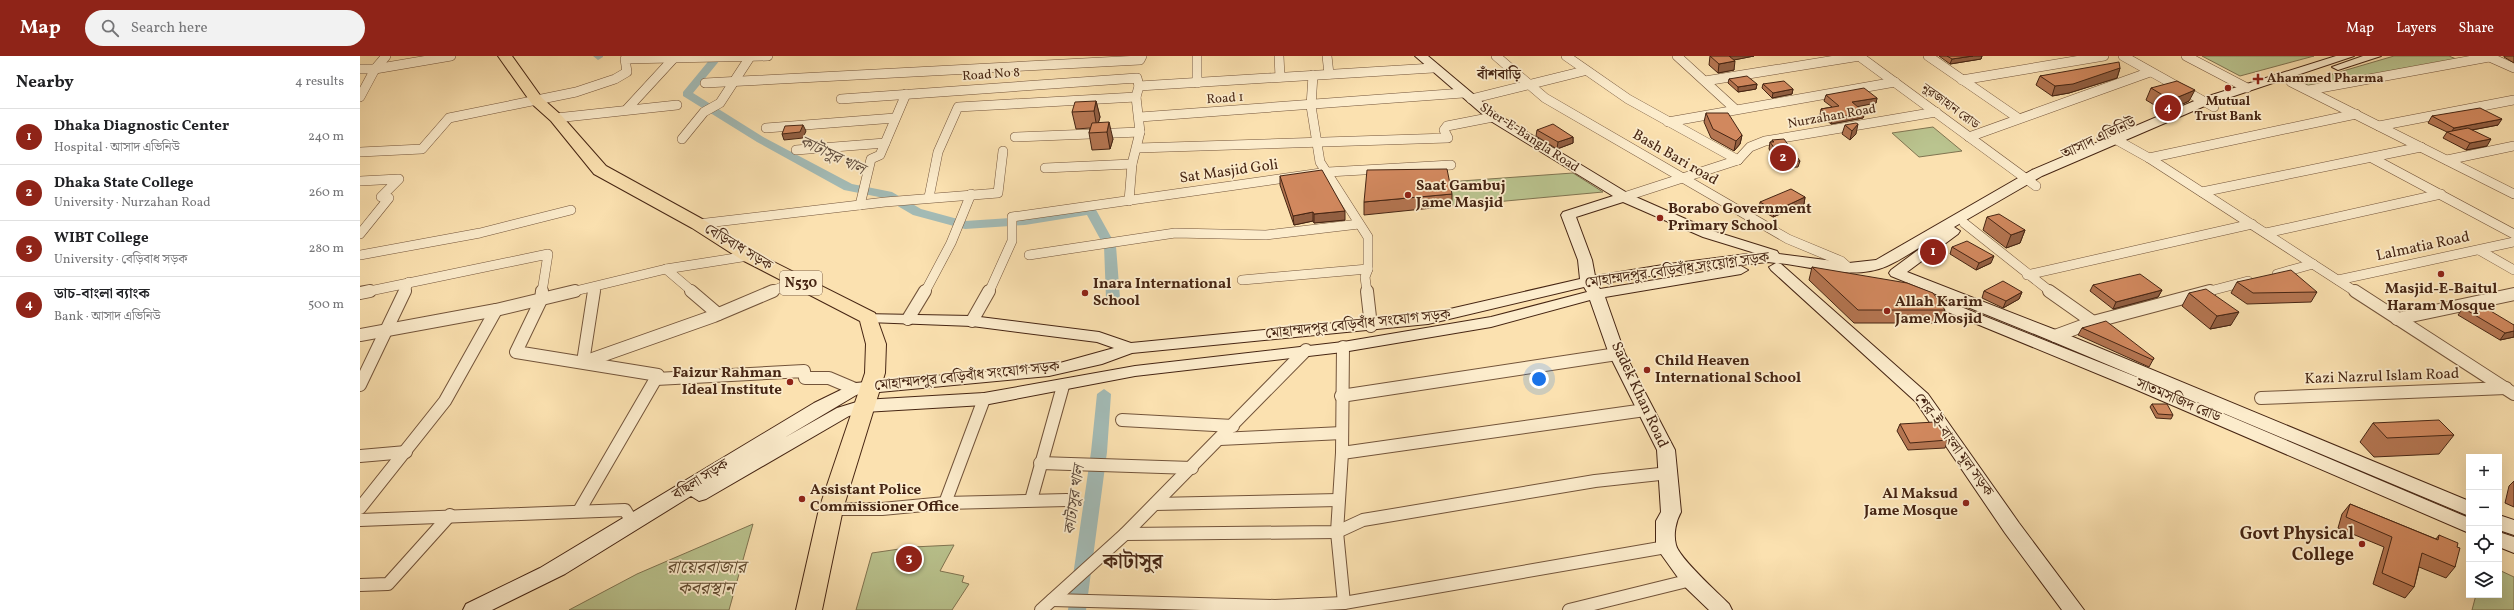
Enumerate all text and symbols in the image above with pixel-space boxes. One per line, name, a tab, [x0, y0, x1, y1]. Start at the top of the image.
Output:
search box	[85, 10, 365, 46]
text: Map	[20, 15, 61, 41]
icon: search	[99, 17, 121, 39]
text: Search here	[131, 18, 208, 39]
text: Map	[2346, 19, 2374, 38]
text: Layers	[2396, 19, 2436, 38]
text: Share	[2458, 19, 2494, 38]
street label: Road No 8	[962, 64, 1020, 86]
district label: বাঁশবাড়ি	[1476, 65, 1522, 85]
place label: Ahammed Pharma	[2267, 70, 2384, 88]
text: Nearby	[16, 71, 74, 94]
text: 4 results	[295, 73, 344, 91]
marker: Ahammed Pharma	[2252, 73, 2264, 85]
street label: নুরজাহান রোড	[1917, 79, 1983, 135]
marker: Mutual Trust Bank	[2223, 83, 2233, 93]
street label: Road 1	[1206, 89, 1244, 109]
pin: 4	[2155, 93, 2181, 123]
place label: Mutual Trust Bank	[2194, 93, 2262, 126]
street label: Sher-E-Bangla Road	[1476, 99, 1582, 177]
street label: Nurzahan Road	[1786, 100, 1878, 134]
street label: আসাদ এভিনিউ	[2057, 112, 2140, 166]
text: Dhaka Diagnostic Center	[54, 116, 229, 137]
street label: Bash Bari road	[1628, 125, 1722, 191]
text: 1	[26, 128, 32, 146]
text: 240 m	[308, 128, 344, 146]
water label: কাটাসুর খাল	[796, 131, 871, 182]
text: Hospital · আসাদ এভিনিউ	[54, 139, 180, 157]
pin: 2	[1770, 143, 1796, 173]
street label: Sat Masjid Goli	[1178, 155, 1280, 189]
text: Dhaka State College	[54, 173, 193, 194]
place label: Saat Gambuj Jame Masjid	[1415, 176, 1505, 214]
text: 2	[26, 184, 32, 202]
text: 260 m	[309, 184, 344, 202]
marker: Saat Gambuj Jame Masjid	[1403, 190, 1413, 200]
text: University · Nurzahan Road	[54, 194, 211, 212]
place label: Borabo Government Primary School	[1668, 199, 1812, 237]
marker: Borabo Government Primary School	[1655, 213, 1665, 223]
street label: বেড়িবাধ সড়ক	[700, 219, 776, 277]
street label: Lalmatia Road	[2374, 227, 2472, 267]
text: WIBT College	[54, 228, 149, 249]
pin: 1	[1920, 237, 1946, 267]
text: 3	[26, 240, 32, 258]
text: 280 m	[308, 240, 344, 258]
street label: মোহাম্মদপুর বেড়িবাঁধ সংযোগ সড়ক	[1583, 248, 1771, 294]
text: University · বেড়িবাধ সড়ক	[54, 251, 187, 269]
marker: Masjid-E-Baitul Haram Mosque	[2436, 269, 2446, 279]
road number: N530	[780, 271, 822, 295]
place label: Inara International School	[1093, 274, 1231, 312]
place label: Masjid-E-Baitul Haram Mosque	[2385, 279, 2497, 317]
text: ডাচ-বাংলা ব্যাংক	[54, 284, 150, 305]
marker: Inara International School	[1080, 288, 1090, 298]
place label: Allah Karim Jame Mosjid	[1894, 292, 1983, 330]
text: 4	[25, 296, 33, 314]
text: 500 m	[308, 296, 344, 314]
street label: মোহাম্মদপুর বেড়িবাঁধ সংযোগ সড়ক	[1264, 305, 1452, 345]
marker: Allah Karim Jame Mosjid	[1882, 306, 1892, 316]
text: Bank · আসাদ এভিনিউ	[54, 308, 161, 326]
street label: Sadek Khan Road	[1605, 338, 1673, 452]
place label: Child Heaven International School	[1655, 351, 1801, 389]
street label: মোহাম্মদপুর বেড়িবাঁধ সংযোগ সড়ক	[873, 357, 1061, 397]
place label: Faizur Rahman Ideal Institute	[672, 363, 782, 401]
street label: Kazi Nazrul Islam Road	[2304, 364, 2460, 390]
marker: Child Heaven International School	[1642, 365, 1652, 375]
your location	[1529, 369, 1549, 389]
street label: সাতমসজিদ রোড	[2131, 373, 2224, 429]
marker: Faizur Rahman Ideal Institute	[785, 377, 795, 387]
street label: শের-ই-বাংলা মূল সড়ক	[1908, 389, 1998, 501]
street label: বছিলা সড়ক	[668, 454, 734, 506]
map controls	[2466, 454, 2502, 598]
button: +	[2466, 454, 2502, 490]
water label: কাটাসুর খাল	[1059, 461, 1091, 536]
place label: Assistant Police Commissioner Office	[810, 480, 959, 518]
place label: Al Maksud Jame Mosque	[1863, 484, 1958, 522]
button: −	[2466, 490, 2502, 526]
marker: Assistant Police Commissioner Office	[797, 494, 807, 504]
marker: Al Maksud Jame Mosque	[1961, 498, 1971, 508]
place label: Govt Physical College	[2240, 522, 2354, 568]
button: locate	[2466, 526, 2502, 562]
marker: Govt Physical College	[2357, 539, 2367, 549]
pin: 3	[896, 544, 922, 574]
district label: কাটাসুর	[1102, 548, 1164, 577]
park label: রায়েরবাজার কবরস্থান	[666, 556, 749, 602]
button: layers	[2466, 562, 2502, 598]

